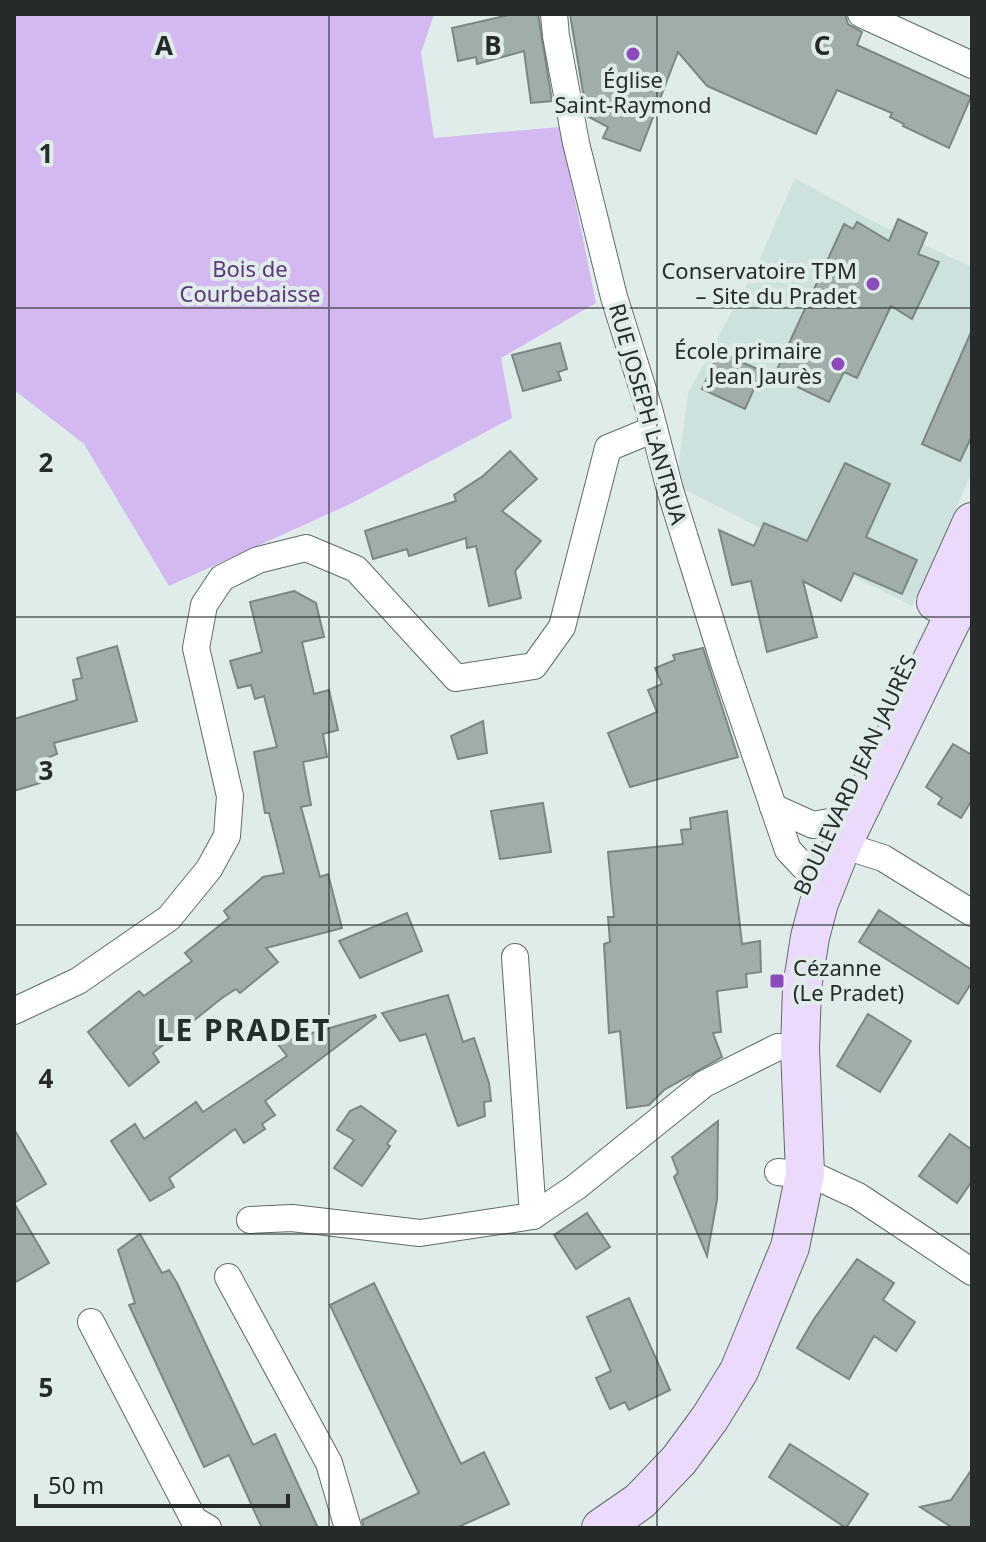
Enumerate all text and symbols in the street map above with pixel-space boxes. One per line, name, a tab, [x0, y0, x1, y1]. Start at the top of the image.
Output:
text: A	[155, 27, 173, 63]
text: B	[484, 27, 502, 63]
text: C	[814, 27, 830, 63]
marker: Église Saint-Raymond	[624, 45, 642, 63]
place label: Église Saint-Raymond	[555, 64, 711, 119]
text: 1	[39, 135, 53, 171]
park label: Bois de Courbebaisse	[180, 253, 320, 308]
place label: Conservatoire TPM – Site du Pradet	[661, 255, 857, 310]
marker: Conservatoire TPM – Site du Pradet	[864, 275, 882, 293]
street label: RUE JOSEPH LANTRUA	[603, 300, 695, 529]
place label: École primaire Jean Jaurès	[674, 335, 822, 390]
marker: École primaire Jean Jaurès	[829, 355, 847, 373]
text: 2	[39, 444, 54, 480]
street label: BOULEVARD JEAN JAURÈS	[785, 649, 923, 900]
text: 3	[39, 752, 53, 788]
place label: Cézanne (Le Pradet)	[793, 952, 904, 1007]
marker: Cézanne (Le Pradet)	[768, 972, 786, 990]
district label: LE PRADET	[157, 1009, 331, 1050]
text: 4	[39, 1060, 54, 1096]
text: 5	[39, 1369, 53, 1405]
scale bar	[36, 1458, 288, 1508]
text: 50 m	[48, 1468, 104, 1501]

